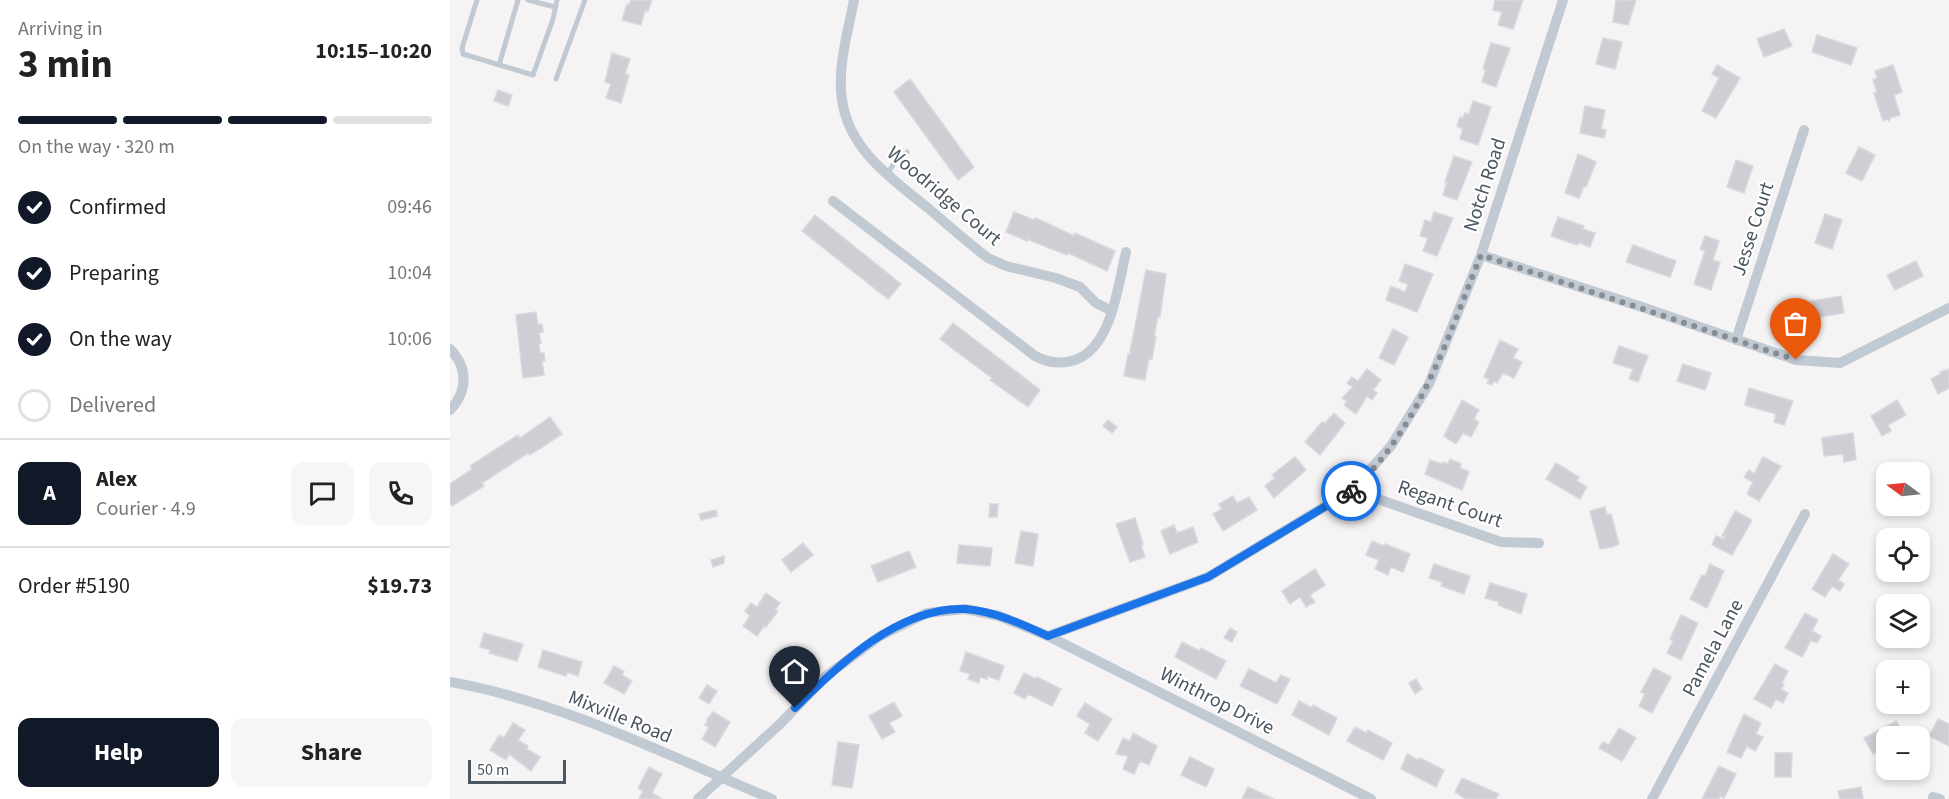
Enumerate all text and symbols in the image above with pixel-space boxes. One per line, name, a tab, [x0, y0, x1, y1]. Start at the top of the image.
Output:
text: Arriving in	[18, 15, 103, 43]
text: 10:15–10:20	[315, 35, 432, 67]
text: 3 min	[18, 37, 113, 93]
text: On the way · 320 m	[18, 133, 175, 161]
street label: Notch Road	[1457, 135, 1513, 235]
street label: Woodridge Court	[881, 140, 1008, 253]
street label: Jesse Court	[1725, 178, 1781, 279]
icon: check	[18, 191, 51, 224]
text: Confirmed	[69, 191, 166, 223]
text: 09:46	[387, 193, 432, 221]
icon: check	[18, 257, 51, 290]
text: Preparing	[69, 257, 159, 289]
text: 10:04	[387, 259, 432, 287]
pin	[1770, 298, 1821, 360]
icon: bag	[1779, 307, 1812, 340]
icon: check	[18, 323, 51, 356]
text: On the way	[69, 323, 172, 355]
text: 10:06	[387, 325, 432, 353]
text: Delivered	[69, 389, 156, 421]
courier	[1321, 461, 1381, 521]
button: chat	[291, 462, 354, 525]
button: phone	[369, 462, 432, 525]
north arrow	[1876, 462, 1930, 516]
map controls	[1876, 462, 1930, 780]
text: Alex	[96, 463, 137, 495]
street label: Regant Court	[1394, 473, 1506, 535]
icon: bike	[1335, 475, 1368, 508]
text: A	[43, 477, 56, 509]
text: Courier · 4.9	[96, 495, 196, 523]
button: locate	[1876, 528, 1930, 582]
text: Order #5190	[18, 570, 130, 602]
text: $19.73	[367, 570, 432, 602]
street label: Pamela Lane	[1676, 594, 1750, 702]
button: layers	[1876, 594, 1930, 648]
pin	[769, 646, 820, 708]
icon: home	[778, 655, 811, 688]
street label: Winthrop Drive	[1155, 660, 1279, 742]
button: +	[1876, 660, 1930, 714]
street label: Mixville Road	[564, 683, 676, 751]
button: Help	[18, 718, 219, 787]
button: Share	[231, 718, 432, 787]
button: −	[1876, 726, 1930, 780]
scale bar	[468, 757, 566, 784]
text: 50 m	[477, 759, 509, 781]

